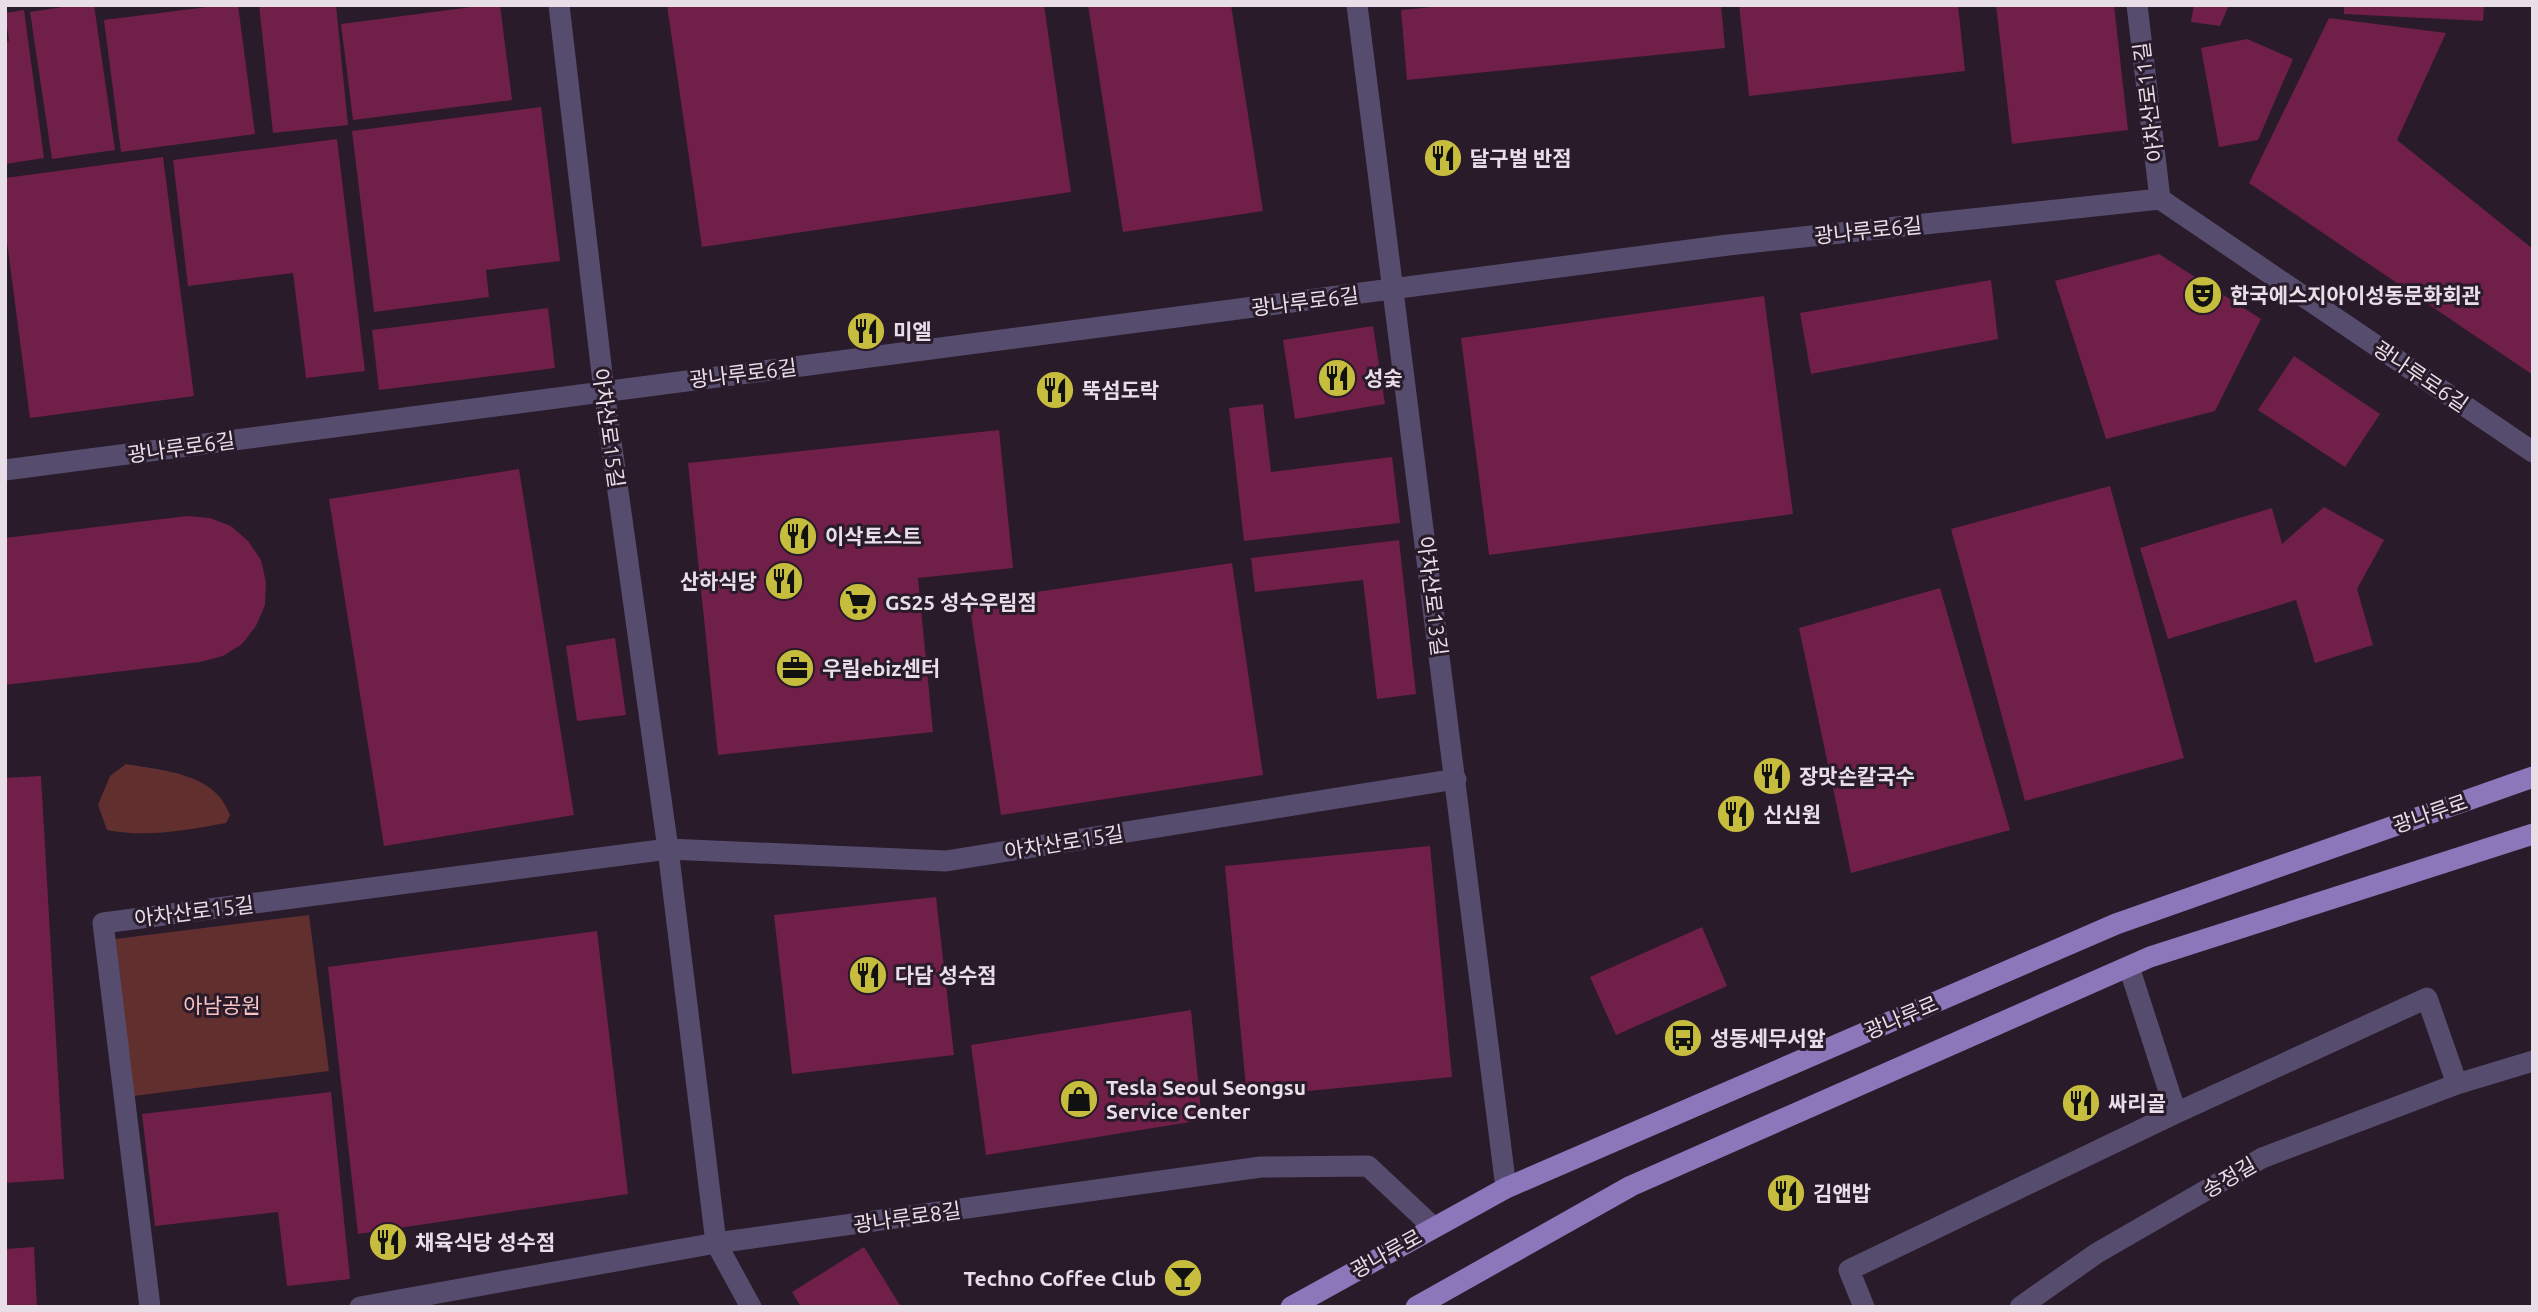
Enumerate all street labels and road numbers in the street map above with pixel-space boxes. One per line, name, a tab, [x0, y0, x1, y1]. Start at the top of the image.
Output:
street label: 아차산로11길	[2129, 41, 2167, 163]
street label: 광나루로6길	[1813, 212, 1923, 248]
street label: 광나루로6길	[1250, 282, 1360, 320]
street label: 광나루로6길	[2369, 336, 2473, 416]
street label: 광나루로6길	[688, 354, 798, 392]
street label: 아차산로15길	[589, 367, 629, 489]
street label: 광나루로6길	[126, 428, 236, 466]
street label: 아차산로13길	[1414, 535, 1452, 657]
street label: 광나루로	[2390, 789, 2470, 837]
street label: 아차산로15길	[1003, 821, 1125, 863]
street label: 아차산로15길	[133, 892, 255, 930]
street label: 광나루로	[1861, 991, 1941, 1043]
street label: 송정길	[2198, 1152, 2260, 1202]
street label: 광나루로8길	[852, 1198, 962, 1236]
street label: 광나루로	[1346, 1224, 1426, 1282]

